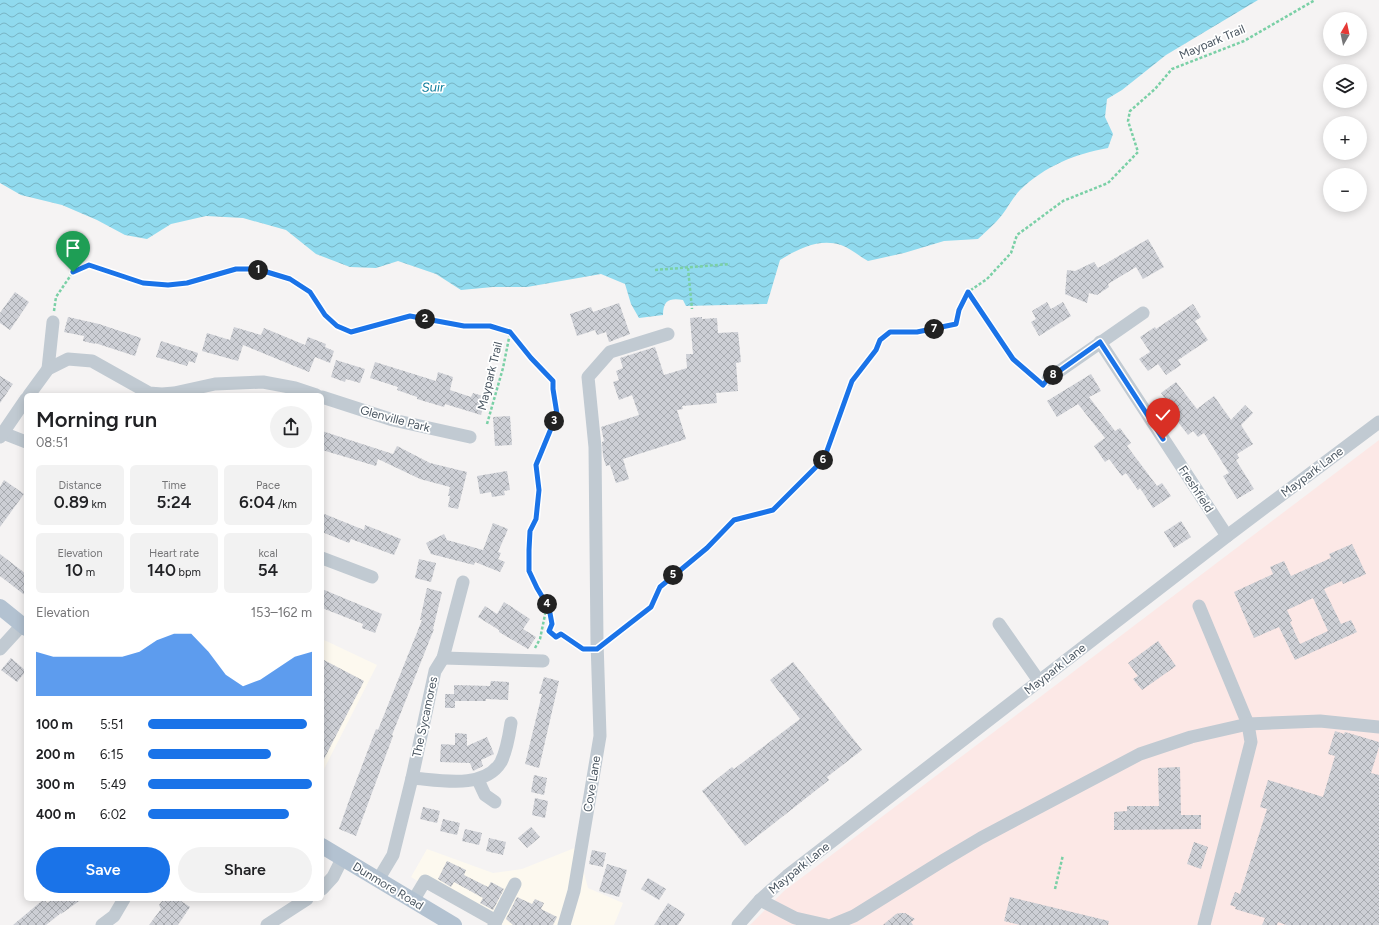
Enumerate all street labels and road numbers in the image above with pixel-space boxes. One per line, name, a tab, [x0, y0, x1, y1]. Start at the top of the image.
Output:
street label: Maypark Trail	[1177, 22, 1247, 62]
street label: Maypark Trail	[475, 340, 505, 412]
street label: Glenville Park	[359, 403, 432, 435]
street label: Maypark Lane	[1278, 444, 1346, 500]
street label: Freshfield	[1176, 463, 1216, 515]
street label: Maypark Lane	[1021, 640, 1089, 697]
street label: The Sycamores	[410, 675, 440, 759]
street label: Cove Lane	[581, 754, 603, 813]
street label: Maypark Lane	[766, 839, 833, 897]
street label: Dunmore Road	[350, 859, 426, 913]

